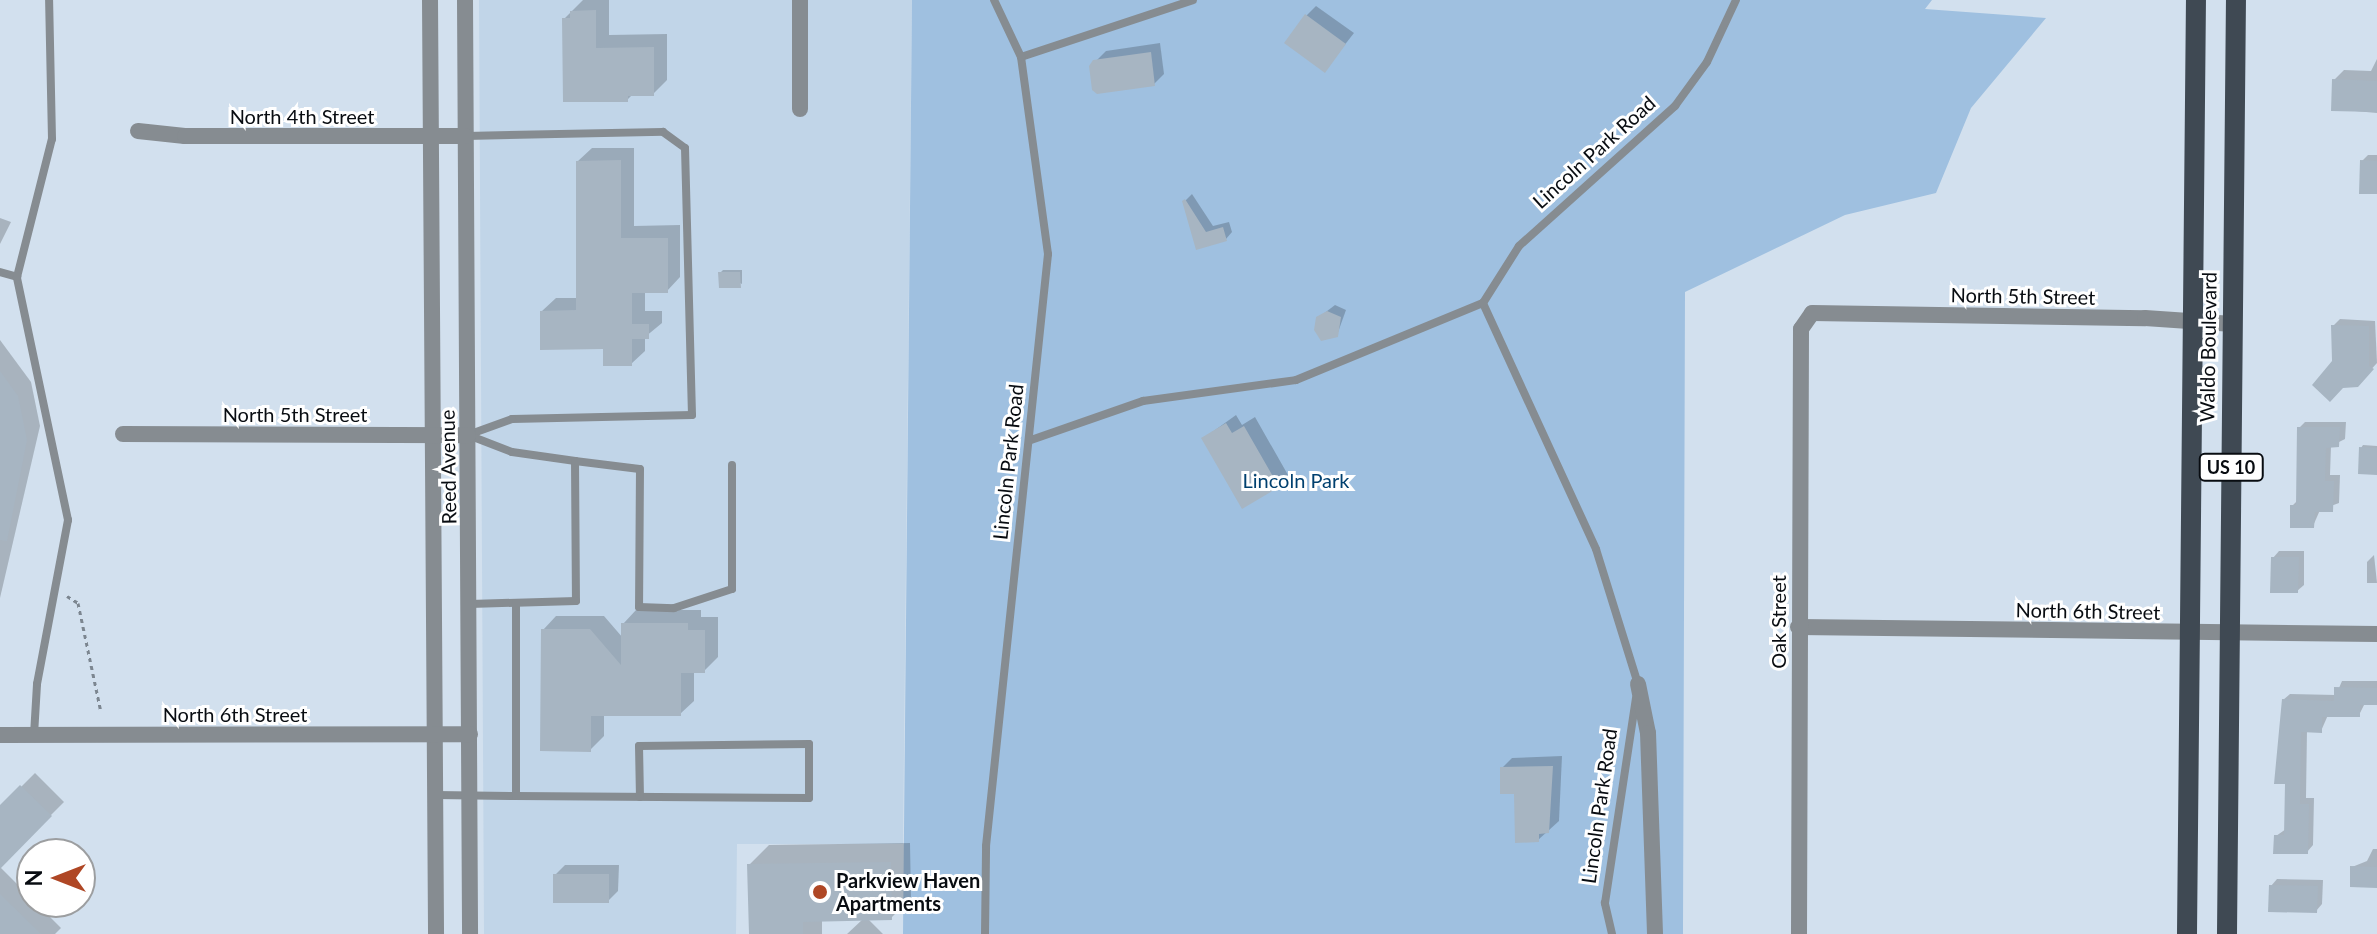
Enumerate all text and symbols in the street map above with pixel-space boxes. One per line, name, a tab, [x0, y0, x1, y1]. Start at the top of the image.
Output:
street label: Lincoln Park Road	[1528, 91, 1660, 213]
street label: North 4th Street	[230, 104, 374, 128]
street label: Waldo Boulevard	[2195, 272, 2221, 422]
street label: North 5th Street	[1950, 283, 2096, 309]
street label: Lincoln Park Road	[988, 383, 1028, 541]
street label: North 5th Street	[223, 402, 367, 426]
street label: Reed Avenue	[435, 409, 461, 525]
road number: US 10	[2197, 453, 2265, 481]
park label: Lincoln Park	[1242, 468, 1350, 492]
street label: Oak Street	[1766, 575, 1790, 669]
street label: North 6th Street	[2015, 598, 2161, 624]
street label: North 6th Street	[163, 702, 307, 726]
street label: Lincoln Park Road	[1576, 727, 1622, 885]
north arrow	[16, 838, 96, 918]
place label: Parkview Haven Apartments	[836, 868, 981, 915]
text: N	[20, 870, 47, 886]
marker: Parkview Haven Apartments	[811, 883, 829, 901]

